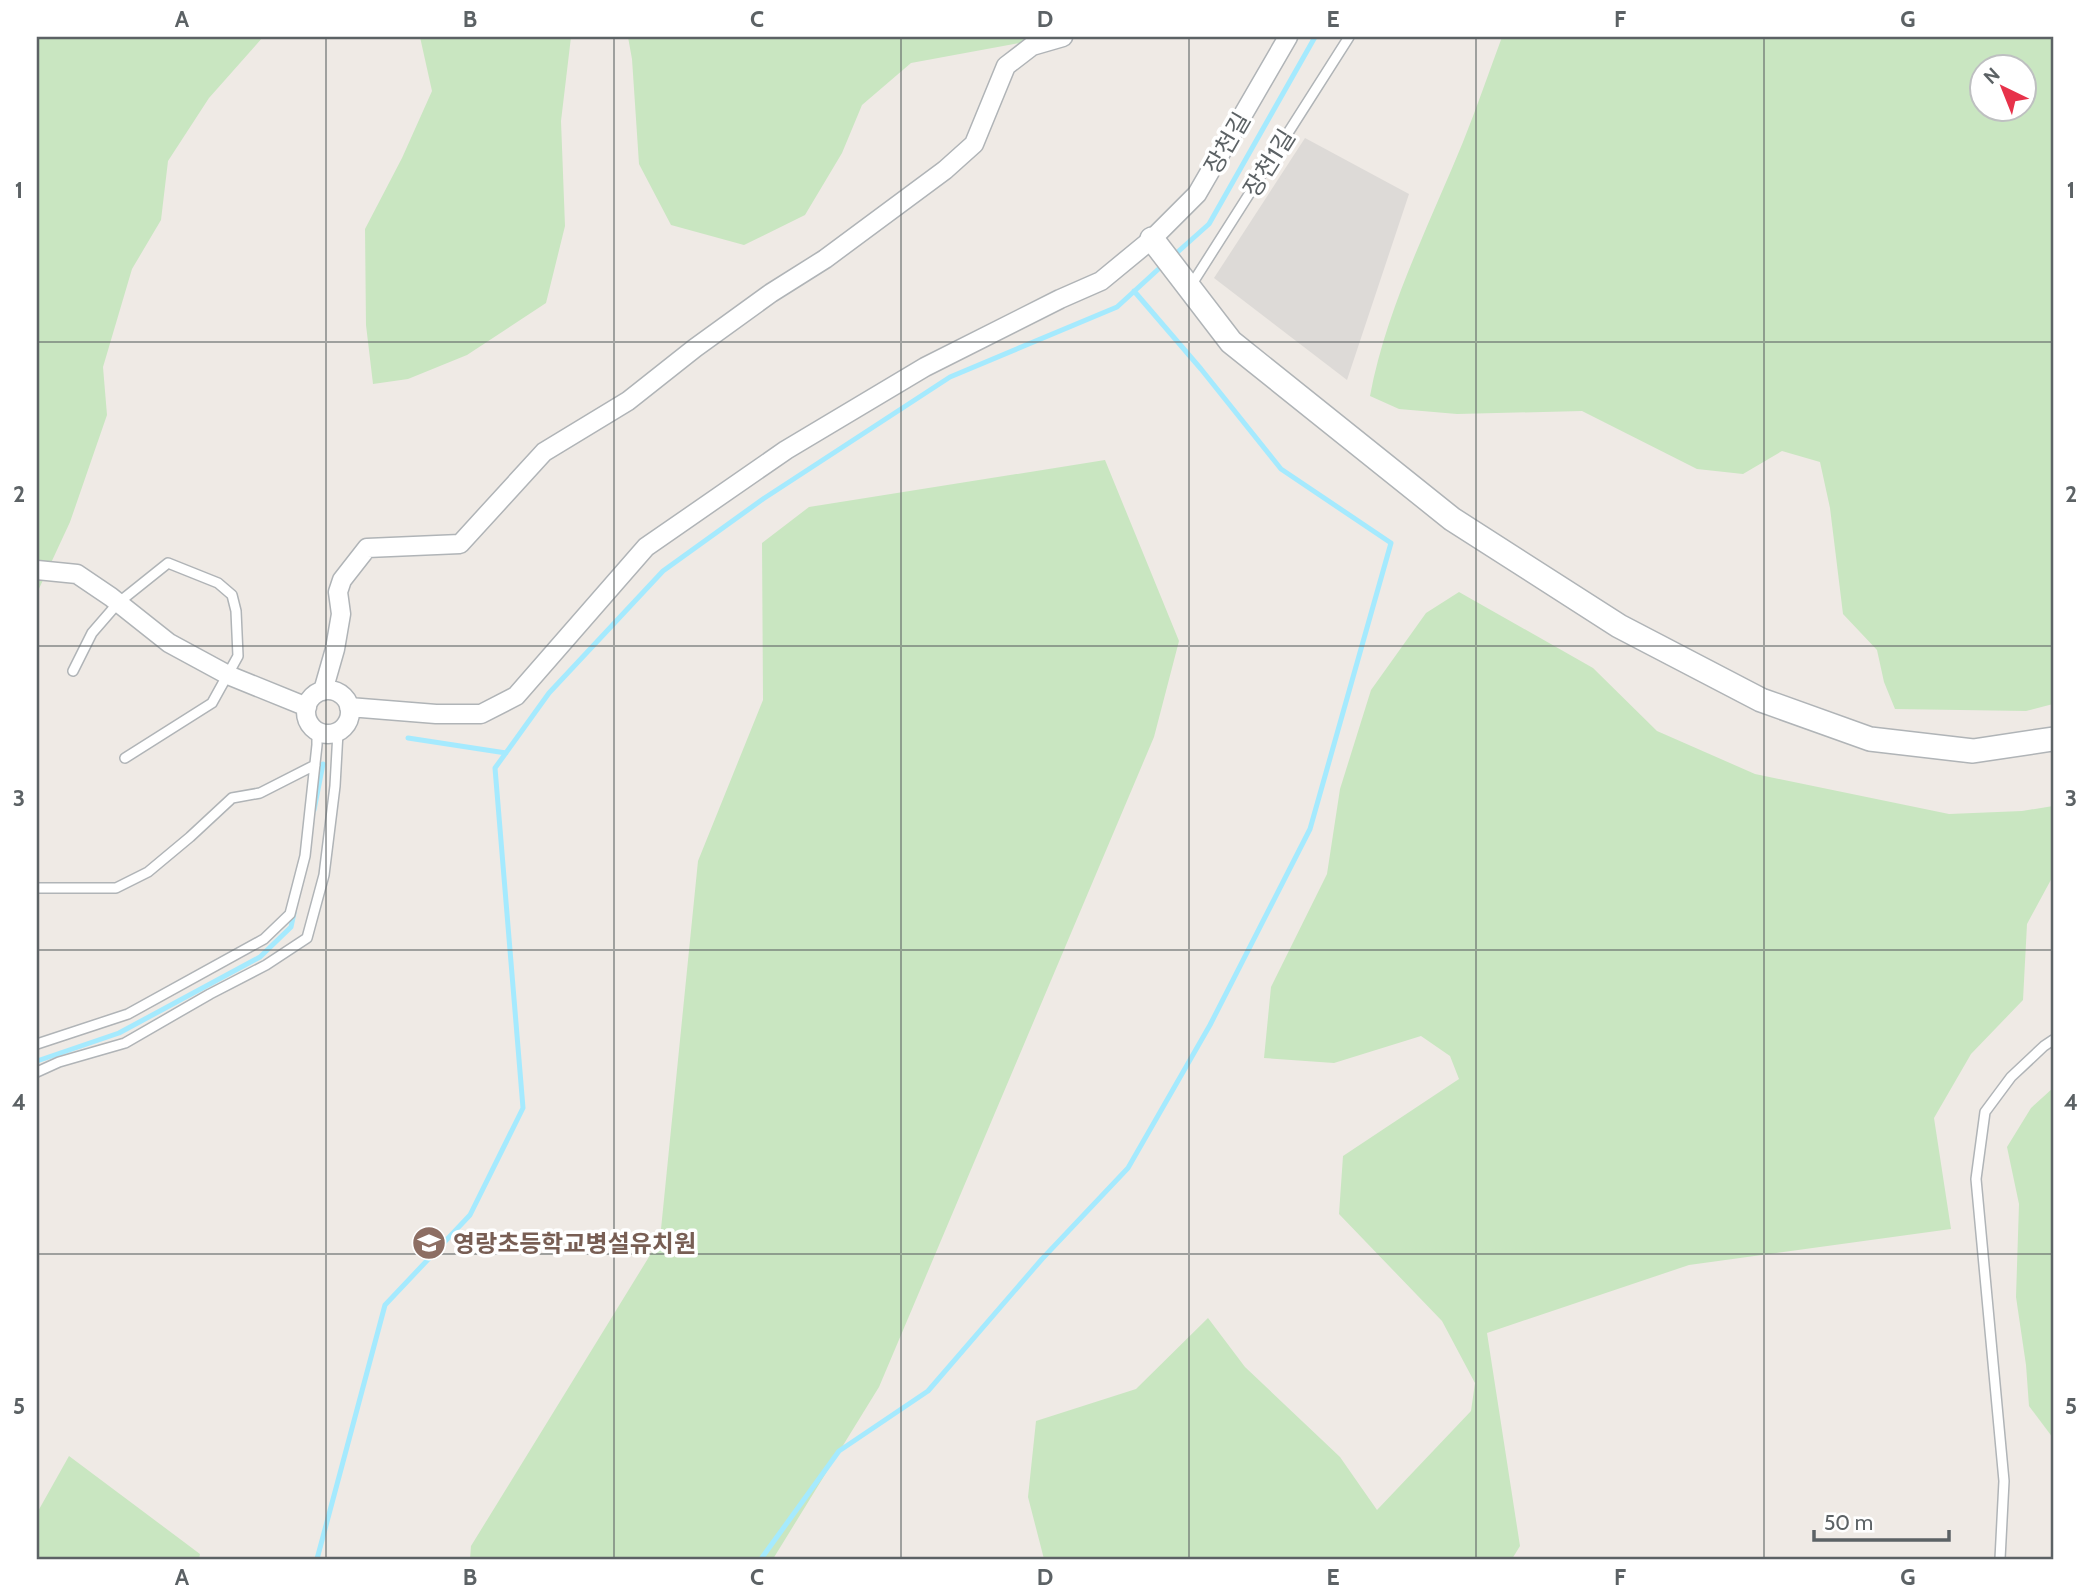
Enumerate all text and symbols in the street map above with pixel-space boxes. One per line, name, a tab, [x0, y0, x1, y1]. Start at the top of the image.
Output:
text: A	[175, 5, 190, 33]
text: B	[463, 5, 477, 33]
text: C	[750, 5, 764, 33]
text: D	[1037, 5, 1053, 33]
text: E	[1326, 5, 1340, 33]
text: F	[1614, 5, 1626, 33]
text: G	[1900, 5, 1916, 33]
north arrow	[1968, 52, 2038, 122]
text: N	[1979, 63, 2005, 89]
street label: 장천길	[1198, 107, 1256, 179]
street label: 장천1길	[1237, 124, 1301, 202]
text: 1	[15, 176, 23, 204]
text: 1	[2067, 176, 2075, 204]
text: 2	[13, 480, 25, 508]
text: 2	[2065, 480, 2077, 508]
text: 3	[13, 784, 25, 812]
text: 3	[2065, 784, 2077, 812]
text: 4	[12, 1088, 26, 1116]
text: 4	[2064, 1088, 2078, 1116]
school or university icon: 영랑초등학교병설유치원	[410, 1224, 448, 1262]
place label: 영랑초등학교병설유치원	[453, 1229, 696, 1258]
text: 5	[13, 1392, 25, 1420]
text: 5	[2065, 1392, 2077, 1420]
scale bar	[1814, 1498, 1948, 1542]
text: 50 m	[1824, 1510, 1873, 1535]
text: A	[175, 1563, 190, 1591]
text: B	[463, 1563, 477, 1591]
text: C	[750, 1563, 764, 1591]
text: D	[1037, 1563, 1053, 1591]
text: E	[1326, 1563, 1340, 1591]
text: F	[1614, 1563, 1626, 1591]
text: G	[1900, 1563, 1916, 1591]

